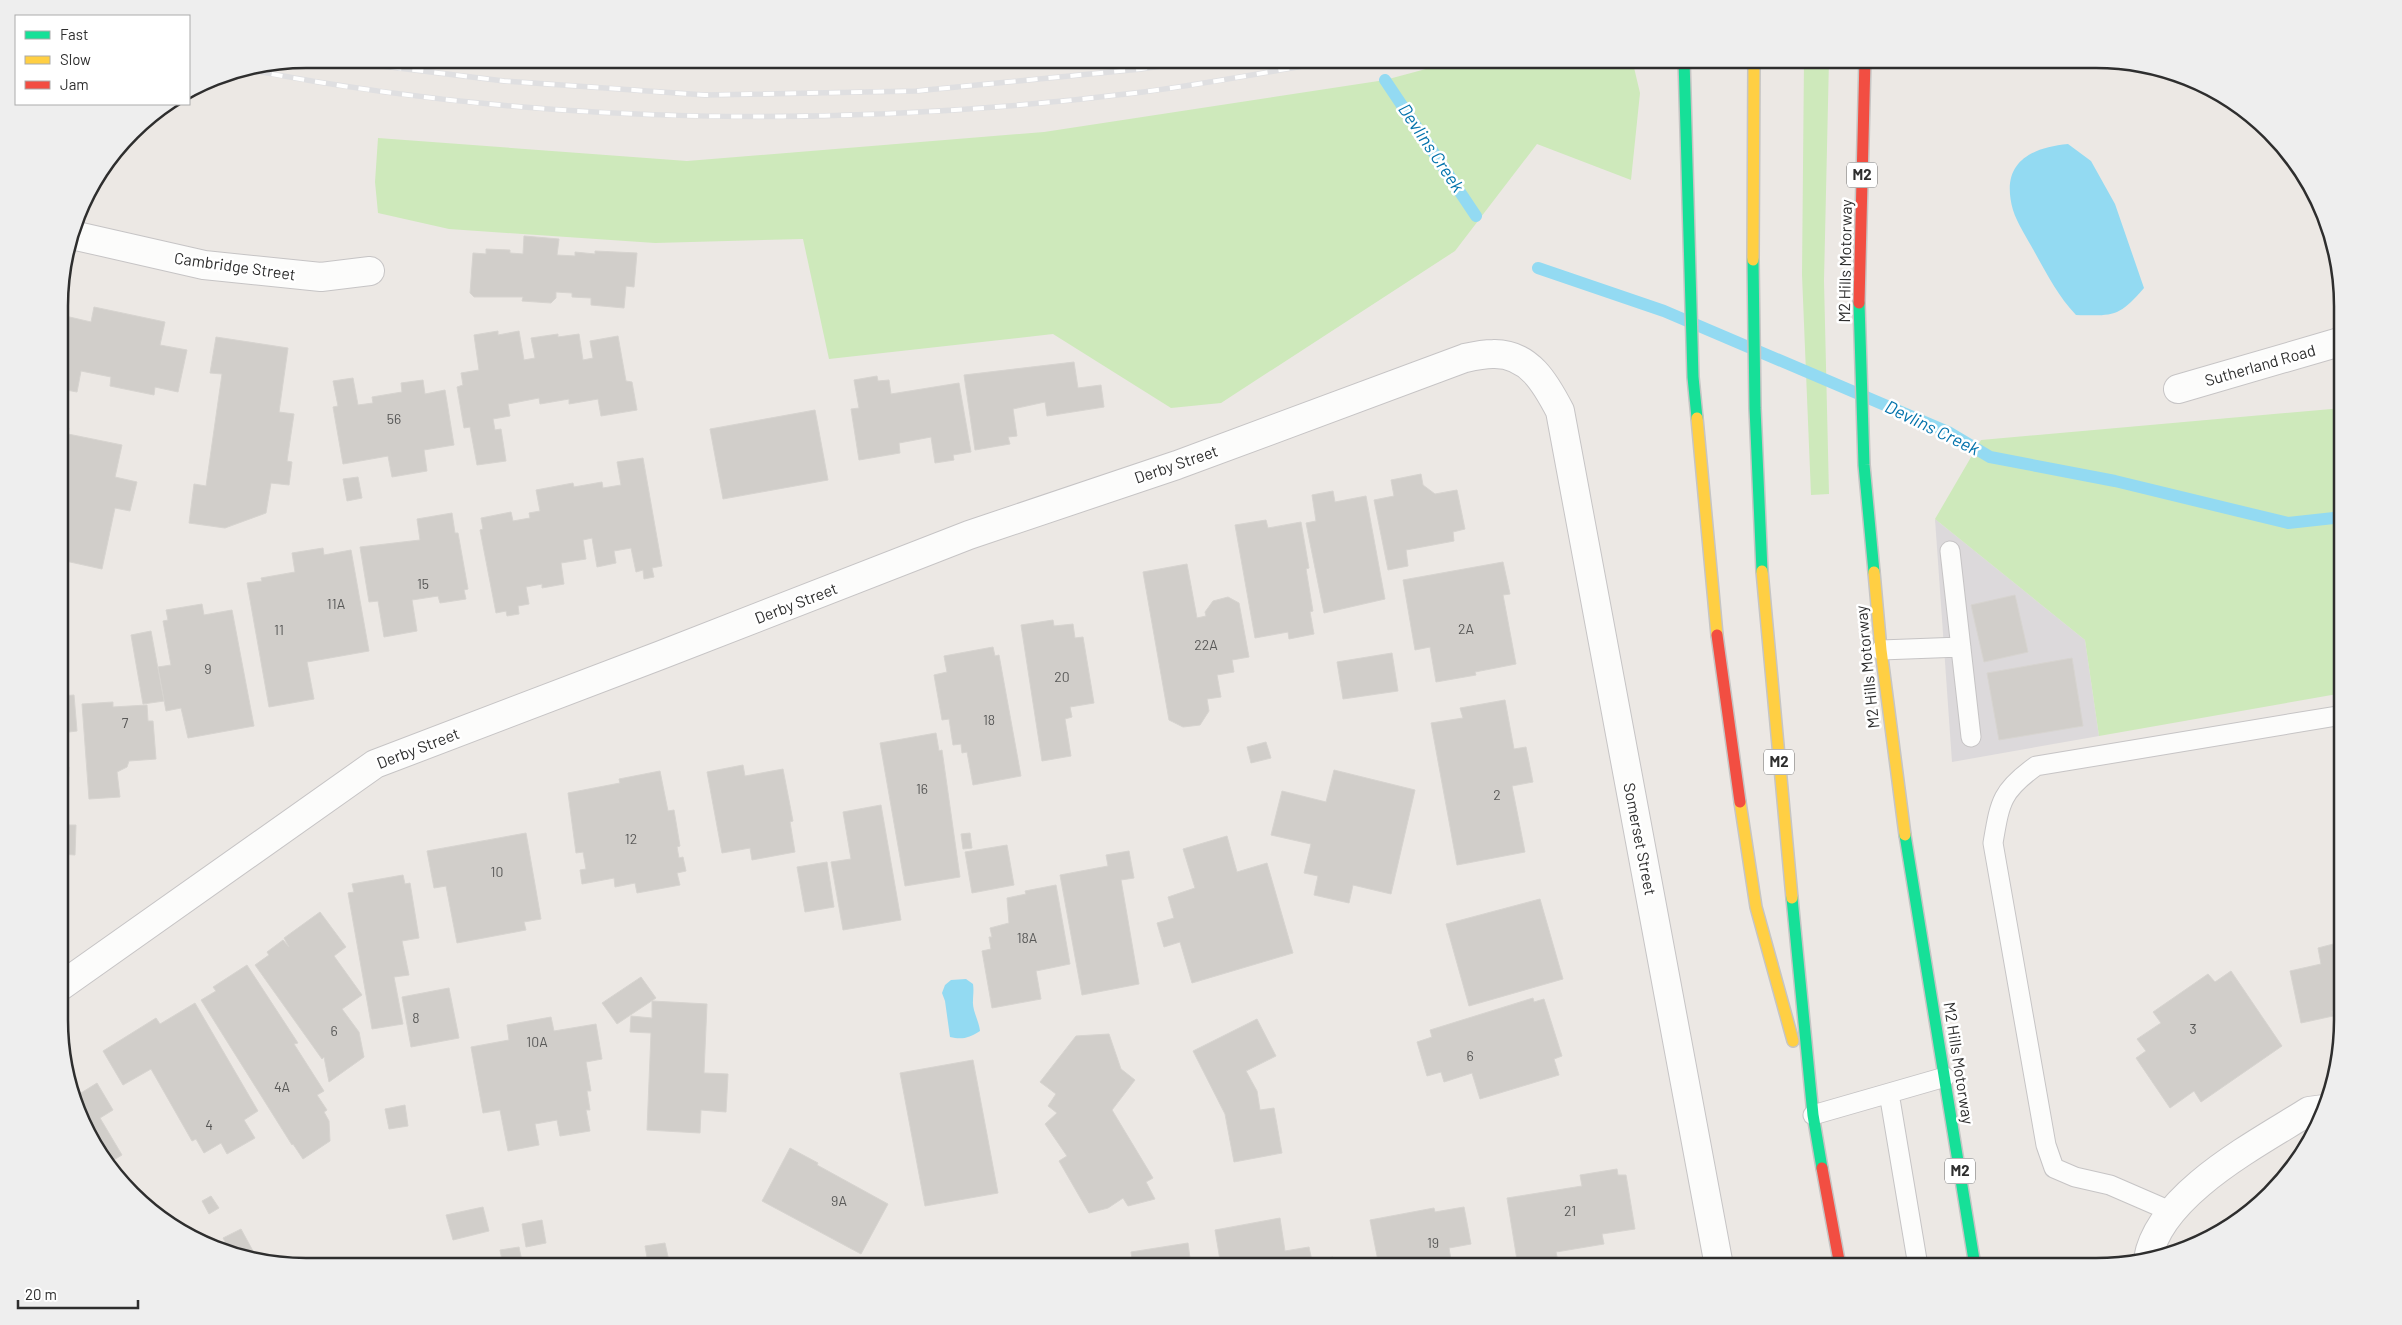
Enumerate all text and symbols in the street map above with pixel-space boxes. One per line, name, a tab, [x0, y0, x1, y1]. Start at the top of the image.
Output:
legend	[15, 15, 190, 105]
text: Fast	[60, 25, 88, 43]
text: Slow	[60, 50, 91, 68]
text: Jam	[60, 75, 89, 93]
water label: Devlins Creek	[1394, 99, 1470, 196]
road number: M2	[1847, 162, 1877, 188]
street label: M2 Hills Motorway	[1834, 198, 1855, 323]
street label: Cambridge Street	[173, 248, 297, 283]
street label: Sutherland Road	[2202, 340, 2317, 389]
water label: Devlins Creek	[1882, 395, 1983, 459]
house number: 56	[387, 410, 401, 427]
street label: Derby Street	[1132, 440, 1220, 487]
house number: 15	[417, 575, 429, 592]
street label: Derby Street	[752, 578, 840, 627]
house number: 11A	[327, 595, 346, 612]
street label: M2 Hills Motorway	[1851, 604, 1882, 729]
house number: 2A	[1458, 620, 1474, 637]
house number: 11	[274, 621, 284, 638]
house number: 22A	[1194, 636, 1218, 653]
house number: 9	[204, 660, 212, 677]
house number: 20	[1054, 668, 1070, 685]
house number: 18	[983, 711, 995, 728]
house number: 7	[122, 714, 129, 731]
street label: Derby Street	[374, 723, 462, 772]
road number: M2	[1764, 750, 1794, 774]
house number: 16	[916, 780, 928, 797]
street label: Somerset Street	[1620, 781, 1661, 897]
house number: 2	[1493, 786, 1501, 803]
house number: 12	[625, 830, 637, 847]
house number: 10	[491, 863, 503, 880]
house number: 18A	[1017, 929, 1038, 946]
street label: M2 Hills Motorway	[1940, 1000, 1979, 1126]
house number: 8	[412, 1009, 420, 1026]
house number: 3	[2189, 1020, 2197, 1037]
house number: 6	[330, 1022, 338, 1039]
house number: 10A	[526, 1033, 548, 1050]
house number: 6	[1466, 1047, 1474, 1064]
house number: 4A	[274, 1078, 291, 1095]
house number: 4	[205, 1116, 213, 1133]
road number: M2	[1945, 1158, 1975, 1184]
house number: 9A	[831, 1192, 847, 1209]
house number: 21	[1564, 1202, 1576, 1219]
house number: 19	[1427, 1234, 1439, 1251]
scale bar	[18, 1278, 138, 1310]
text: 20 m	[25, 1285, 57, 1303]

